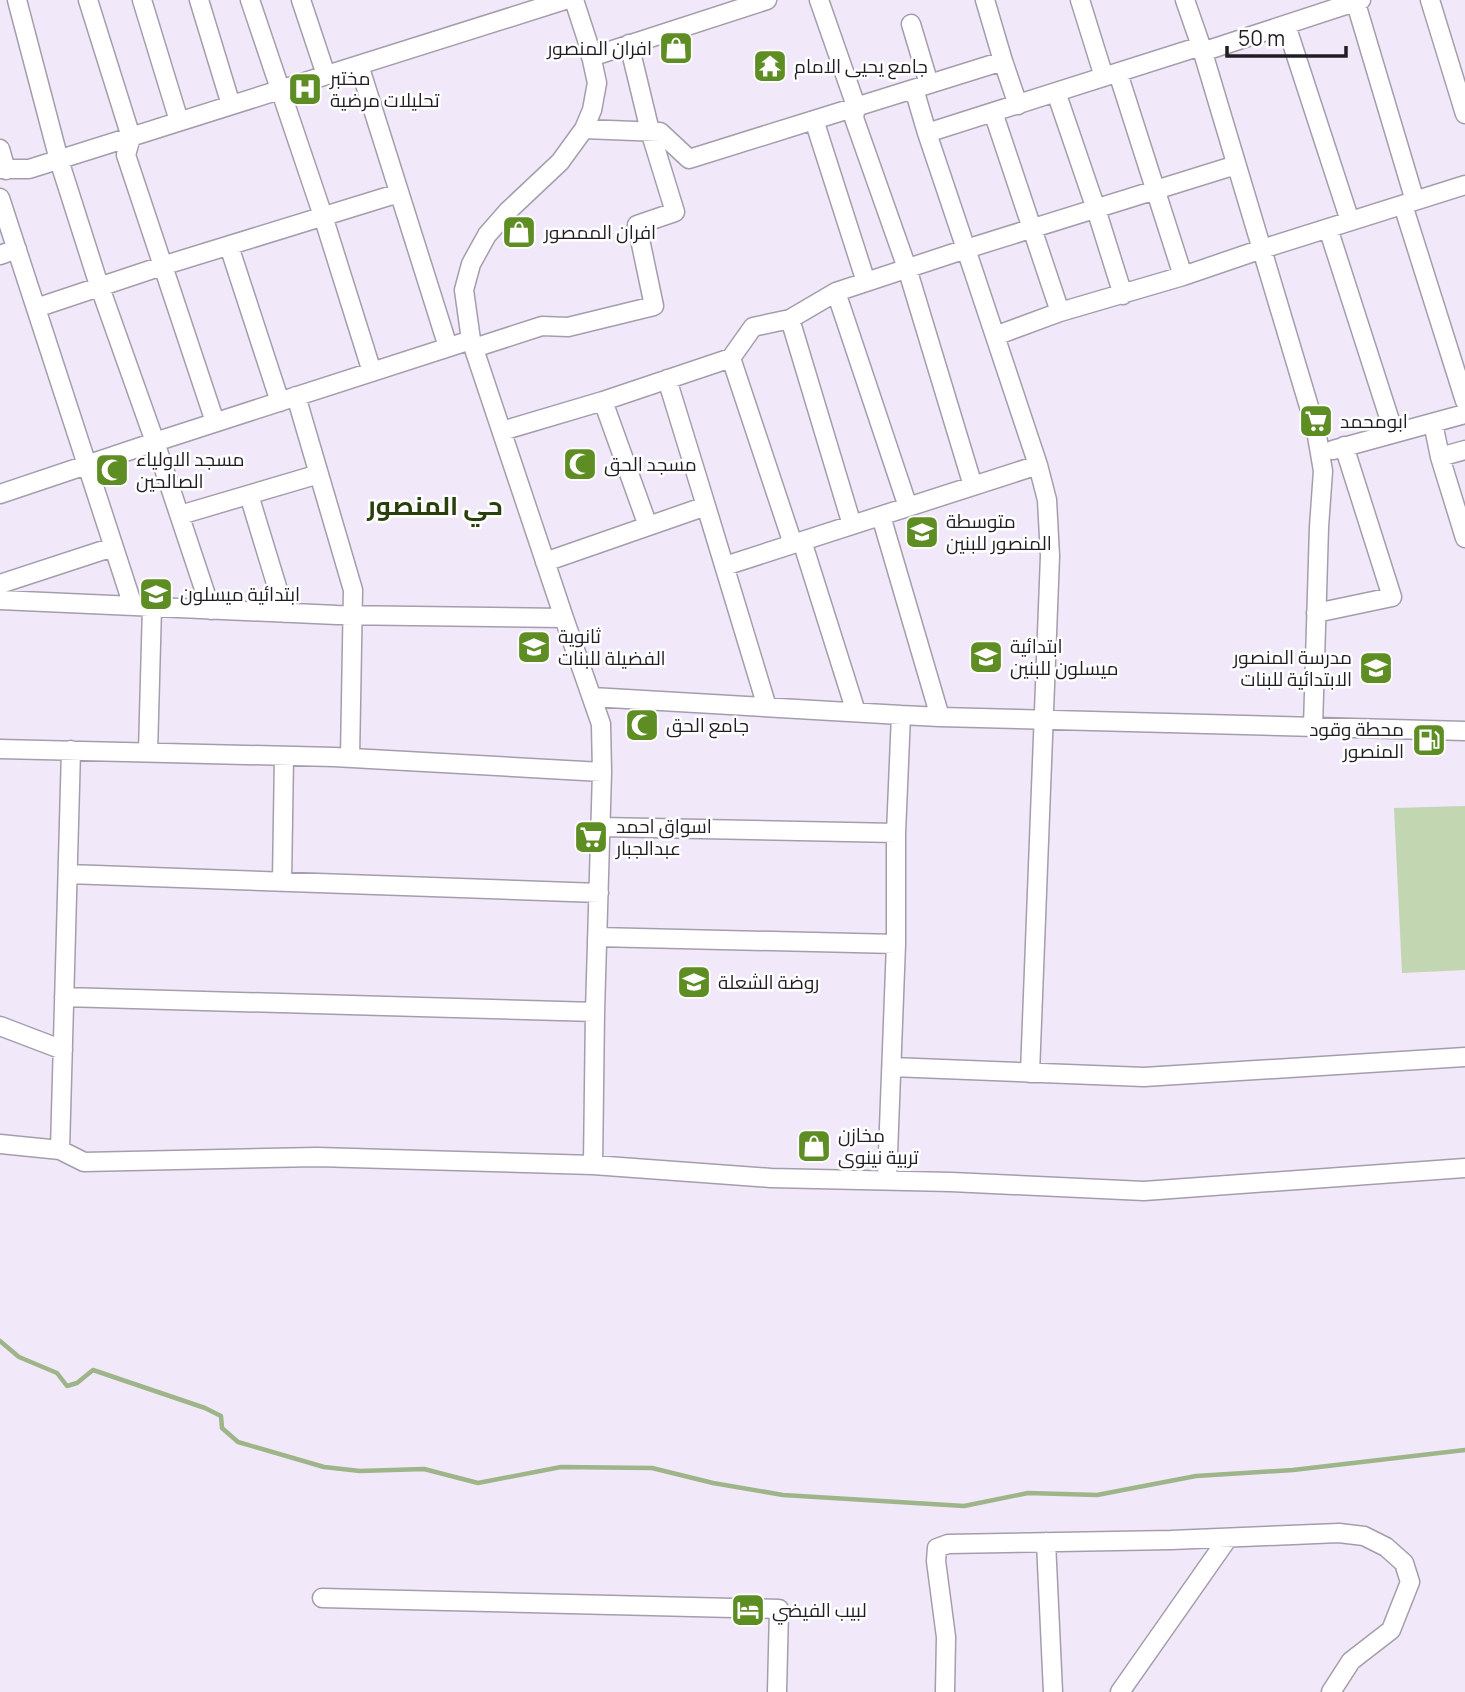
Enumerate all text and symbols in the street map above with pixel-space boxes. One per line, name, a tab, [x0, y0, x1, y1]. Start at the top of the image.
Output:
scale bar	[1227, 14, 1346, 58]
text: 50 m	[1238, 24, 1285, 52]
shop icon: افران المنصور	[657, 29, 695, 67]
place label: افران المنصور	[546, 35, 652, 61]
temple icon: جامع يحيى الامام	[751, 47, 789, 85]
place label: جامع يحيى الامام	[794, 53, 928, 80]
place label: مختبر تحليلات مرضية	[329, 65, 440, 113]
hospital icon: مختبر تحليلات مرضية	[286, 70, 324, 108]
shop icon: افران الممصور	[500, 213, 538, 251]
place label: افران الممصور	[543, 219, 656, 245]
supermarket icon: ابومحمد	[1297, 402, 1335, 440]
place label: ابومحمد	[1340, 408, 1408, 434]
mosque icon: مسجد الحق	[561, 445, 599, 483]
place label: مسجد الاولياء الصالحين	[136, 446, 244, 494]
mosque icon: مسجد الاولياء الصالحين	[93, 451, 131, 489]
place label: مسجد الحق	[604, 451, 697, 477]
district label: حي المنصور	[366, 487, 503, 527]
place label: متوسطة المنصور للبنين	[946, 508, 1052, 556]
school or university icon: متوسطة المنصور للبنين	[903, 513, 941, 551]
school or university icon: ابتدائية ميسلون	[137, 575, 175, 613]
place label: ابتدائية ميسلون	[180, 581, 300, 607]
place label: ثانوية الفضيلة للبنات	[558, 623, 666, 671]
school or university icon: ثانوية الفضيلة للبنات	[515, 628, 553, 666]
place label: ابتدائية ميسلون للبنين	[1010, 633, 1119, 681]
school or university icon: ابتدائية ميسلون للبنين	[967, 638, 1005, 676]
place label: مدرسة المنصور الابتدائية للبنات	[1232, 644, 1352, 692]
school or university icon: مدرسة المنصور الابتدائية للبنات	[1357, 649, 1395, 687]
mosque icon: جامع الحق	[623, 706, 661, 744]
place label: جامع الحق	[666, 712, 749, 739]
place label: محطة وقود المنصور	[1309, 716, 1404, 764]
fuel station icon: محطة وقود المنصور	[1410, 721, 1448, 759]
place label: اسواق احمد عبدالجبار	[615, 813, 712, 861]
supermarket icon: اسواق احمد عبدالجبار	[572, 818, 610, 856]
school or university icon: روضة الشعلة	[675, 963, 713, 1001]
place label: روضة الشعلة	[718, 969, 819, 995]
place label: مخازن تربية نينوى	[838, 1122, 918, 1170]
shop icon: مخازن تربية نينوى	[795, 1127, 833, 1165]
hotel icon: لبيب الفيضي	[729, 1591, 767, 1629]
place label: لبيب الفيضي	[772, 1597, 867, 1625]

